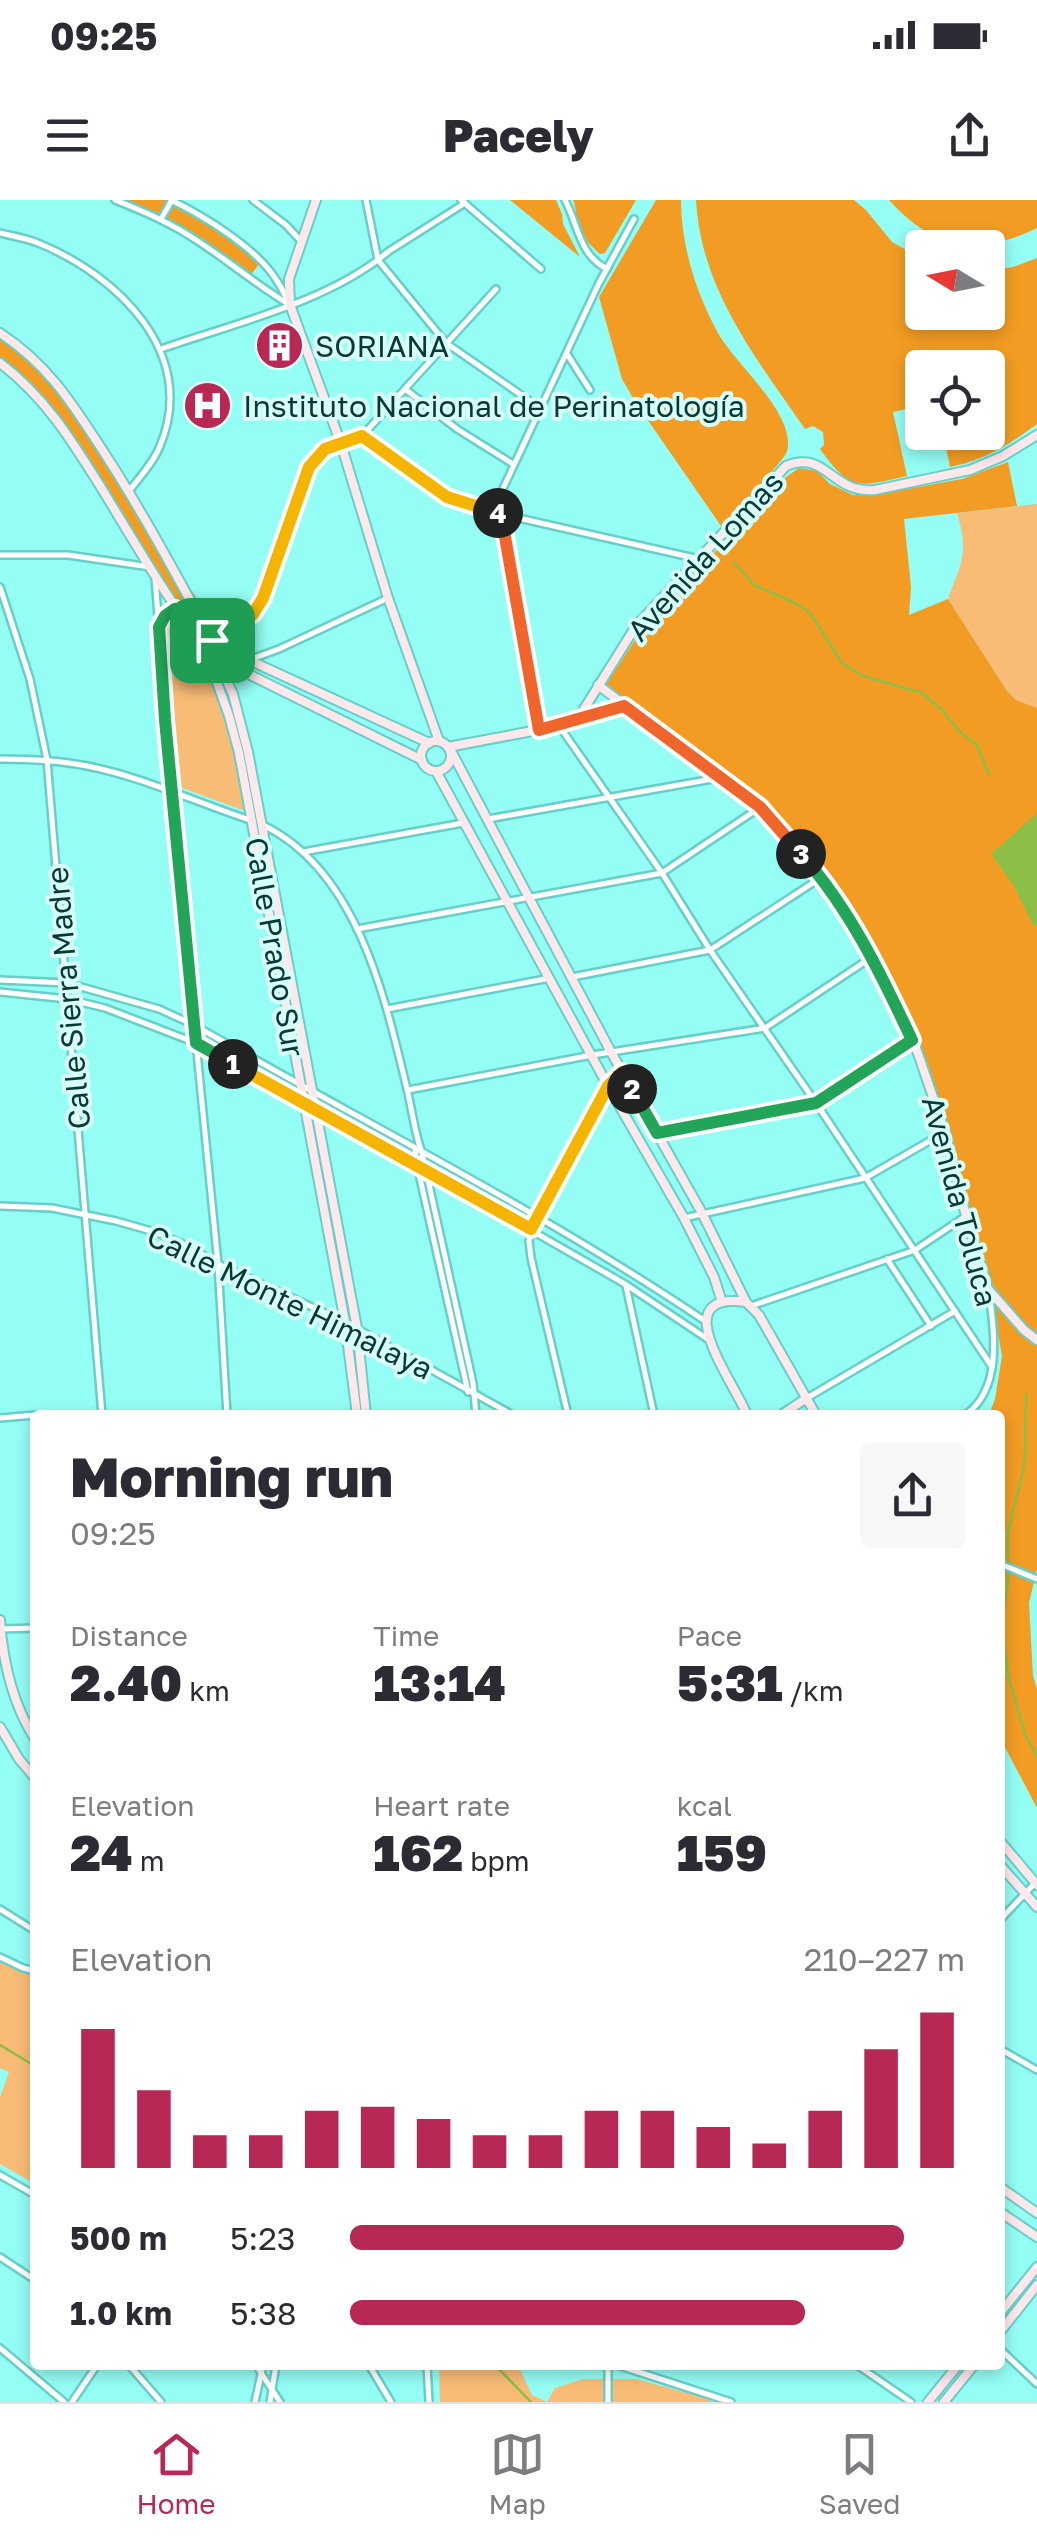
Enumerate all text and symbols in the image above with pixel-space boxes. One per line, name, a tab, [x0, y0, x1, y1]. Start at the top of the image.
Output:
text: 09:25	[50, 13, 157, 58]
icon: menu	[40, 108, 95, 163]
text: Pacely	[443, 108, 594, 162]
icon: share	[942, 108, 997, 163]
north arrow	[905, 230, 1005, 330]
map controls	[905, 230, 1005, 450]
building icon: SORIANA	[254, 320, 306, 372]
place label: SORIANA	[315, 328, 449, 364]
button: locate	[905, 350, 1005, 450]
hospital icon: Instituto Nacional de Perinatología	[182, 380, 234, 432]
place label: Instituto Nacional de Perinatología	[243, 388, 745, 424]
street label: Avenida Lomas	[620, 464, 790, 648]
pin: 4	[473, 488, 523, 538]
text: 4	[489, 496, 507, 529]
pin	[170, 598, 255, 683]
icon: arrive	[185, 613, 240, 668]
pin: 3	[776, 829, 826, 879]
street label: Calle Prado Sur	[238, 834, 312, 1060]
text: 3	[792, 837, 810, 870]
street label: Calle Sierra Madre	[39, 865, 97, 1131]
pin: 1	[208, 1039, 258, 1089]
text: 1	[226, 1047, 240, 1080]
pin: 2	[607, 1064, 657, 1114]
text: 2	[623, 1072, 641, 1105]
street label: Avenida Toluca	[915, 1092, 1005, 1310]
street label: Calle Monte Himalaya	[141, 1217, 439, 1387]
text: Morning run	[70, 1443, 393, 1509]
button: share	[860, 1443, 965, 1548]
text: 09:25	[70, 1514, 156, 1552]
text: Distance	[70, 1619, 188, 1652]
text: Time	[373, 1619, 439, 1652]
text: Pace	[677, 1619, 742, 1652]
text: 2.40	[70, 1652, 182, 1712]
text: 13:14	[373, 1652, 506, 1712]
text: 5:31	[677, 1652, 783, 1712]
text: km	[182, 1674, 230, 1707]
text: /km	[783, 1674, 844, 1707]
text: Elevation	[70, 1789, 195, 1822]
text: Heart rate	[373, 1789, 510, 1822]
text: kcal	[677, 1789, 732, 1822]
text: 24	[70, 1822, 133, 1882]
text: 162	[373, 1822, 463, 1882]
text: 159	[677, 1822, 767, 1882]
text: m	[133, 1844, 165, 1877]
text: bpm	[463, 1844, 529, 1877]
text: Elevation	[70, 1940, 212, 1978]
text: 210–227 m	[804, 1940, 965, 1978]
text: 500 m	[70, 2219, 167, 2257]
text: 5:23	[230, 2219, 295, 2257]
text: 1.0 km	[70, 2294, 172, 2332]
text: 5:38	[230, 2294, 296, 2332]
tab: Home	[137, 2427, 216, 2520]
tab: Map	[489, 2427, 546, 2520]
tab: Saved	[819, 2427, 901, 2520]

